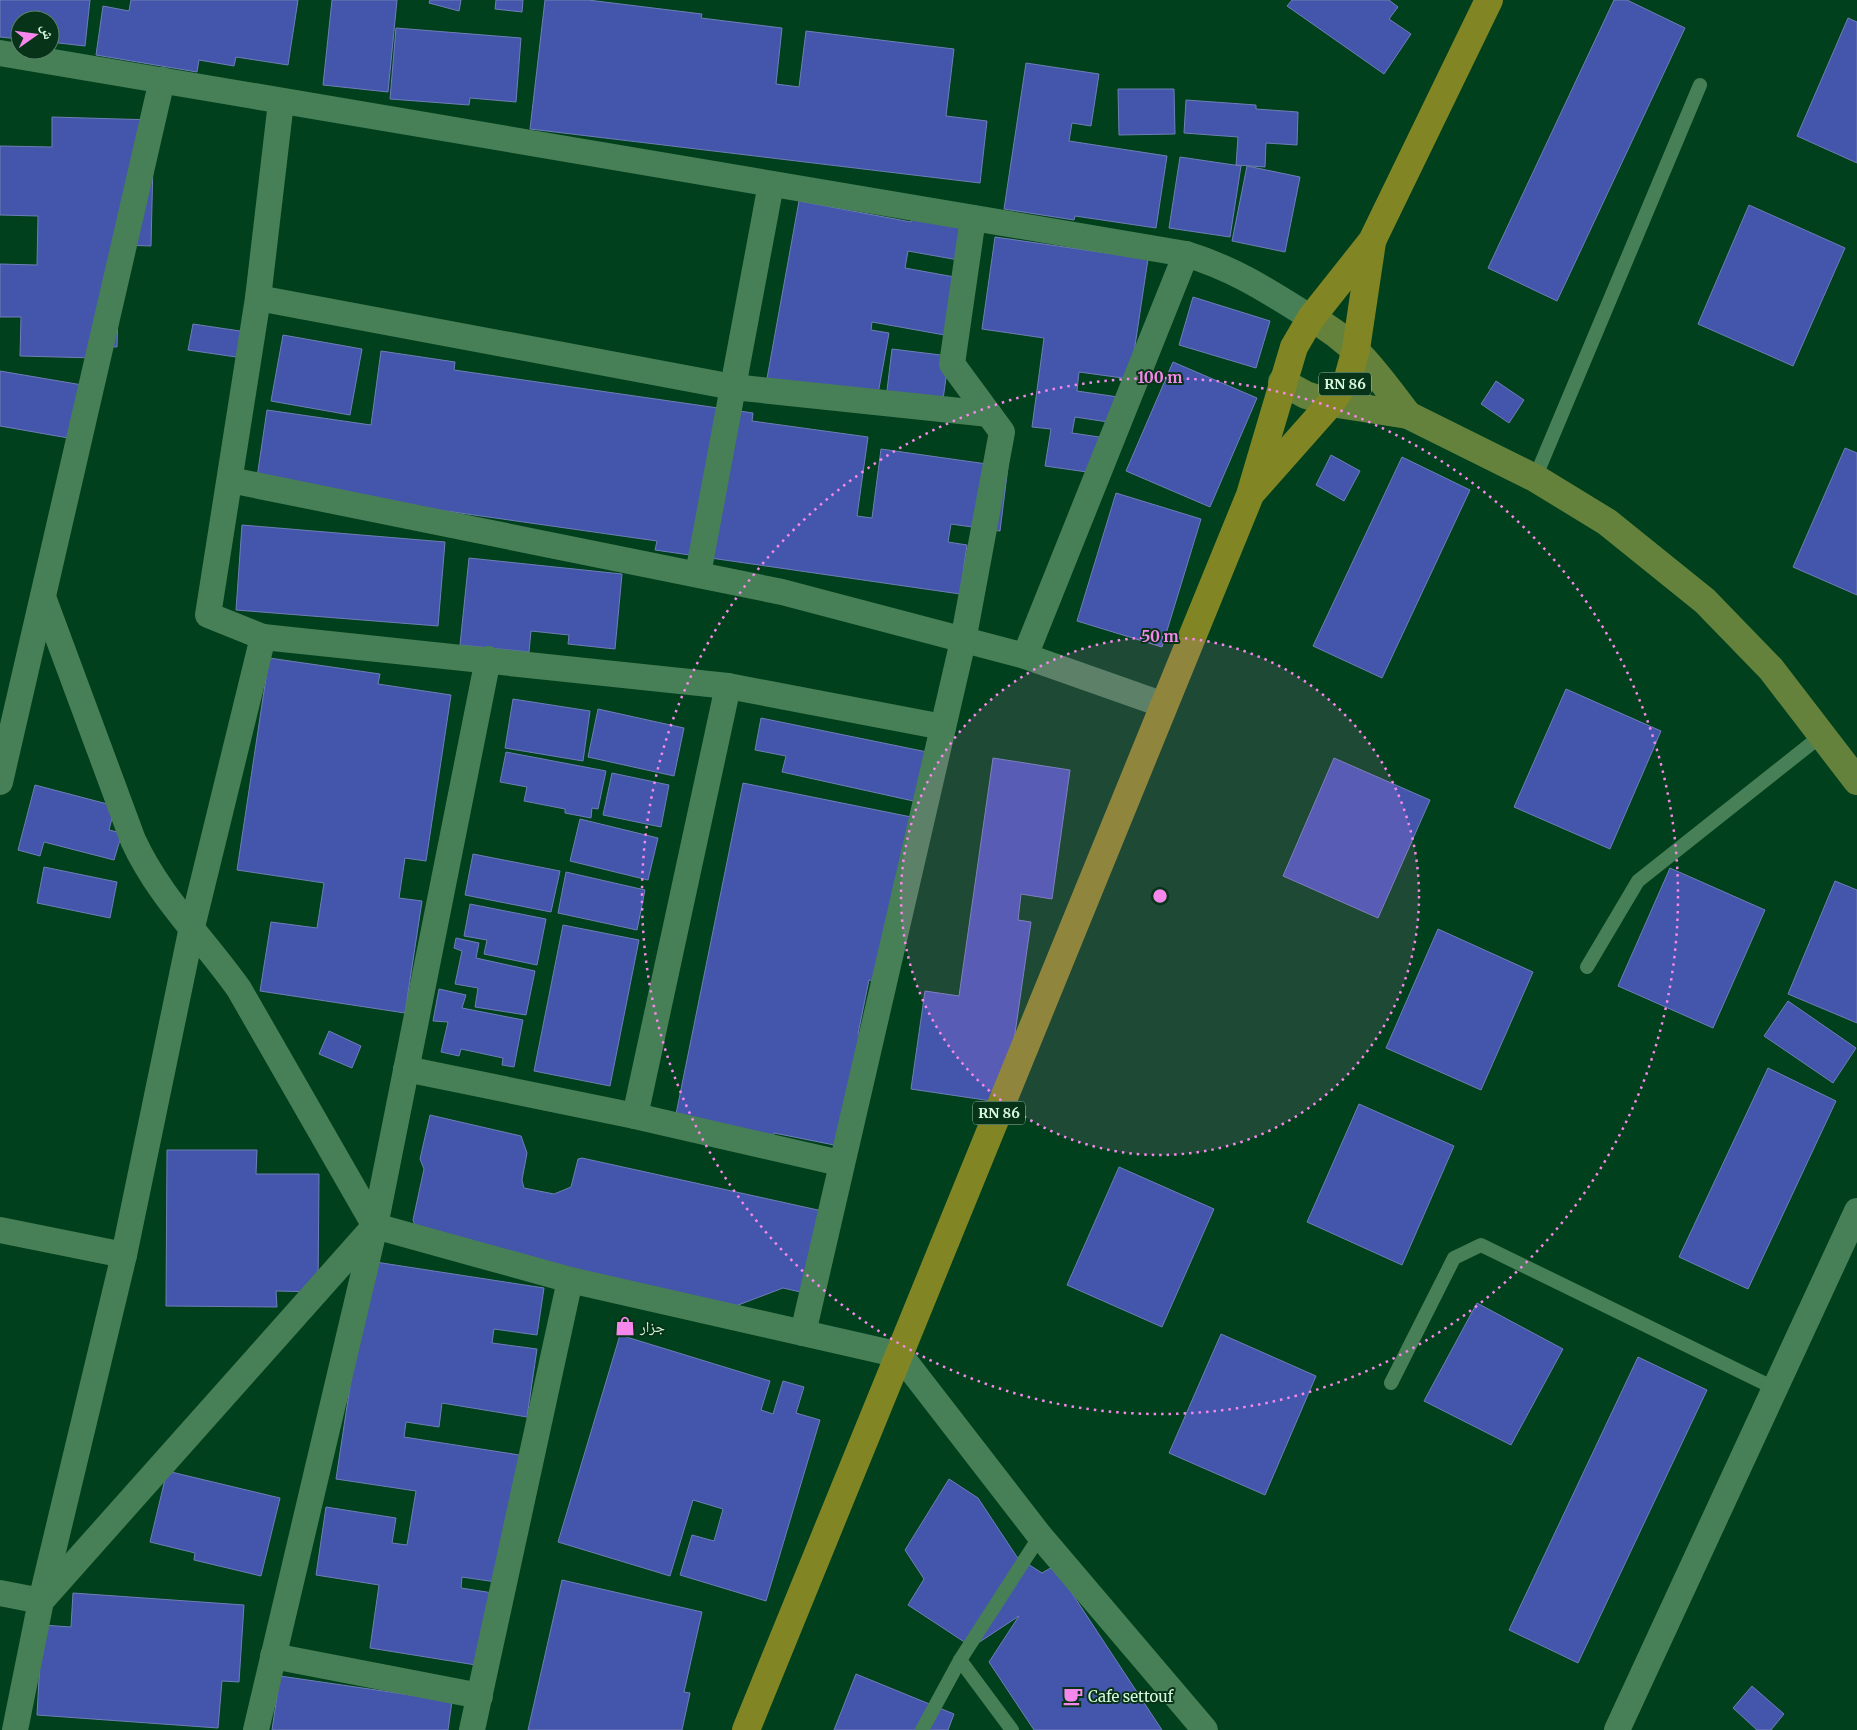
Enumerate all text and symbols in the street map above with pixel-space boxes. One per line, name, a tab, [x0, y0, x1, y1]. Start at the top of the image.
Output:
north arrow	[10, 10, 60, 60]
text: ش	[37, 22, 58, 41]
text: 100 m	[1138, 368, 1182, 387]
road number: RN 86	[1319, 372, 1371, 396]
text: 50 m	[1141, 627, 1179, 646]
centre of rings	[1151, 887, 1169, 905]
road number: RN 86	[973, 1102, 1025, 1124]
shop icon: جزار	[614, 1315, 636, 1337]
place label: جزار	[639, 1317, 665, 1336]
cafe icon: Cafe settouf	[1062, 1685, 1084, 1707]
place label: Cafe settouf	[1088, 1687, 1175, 1706]

